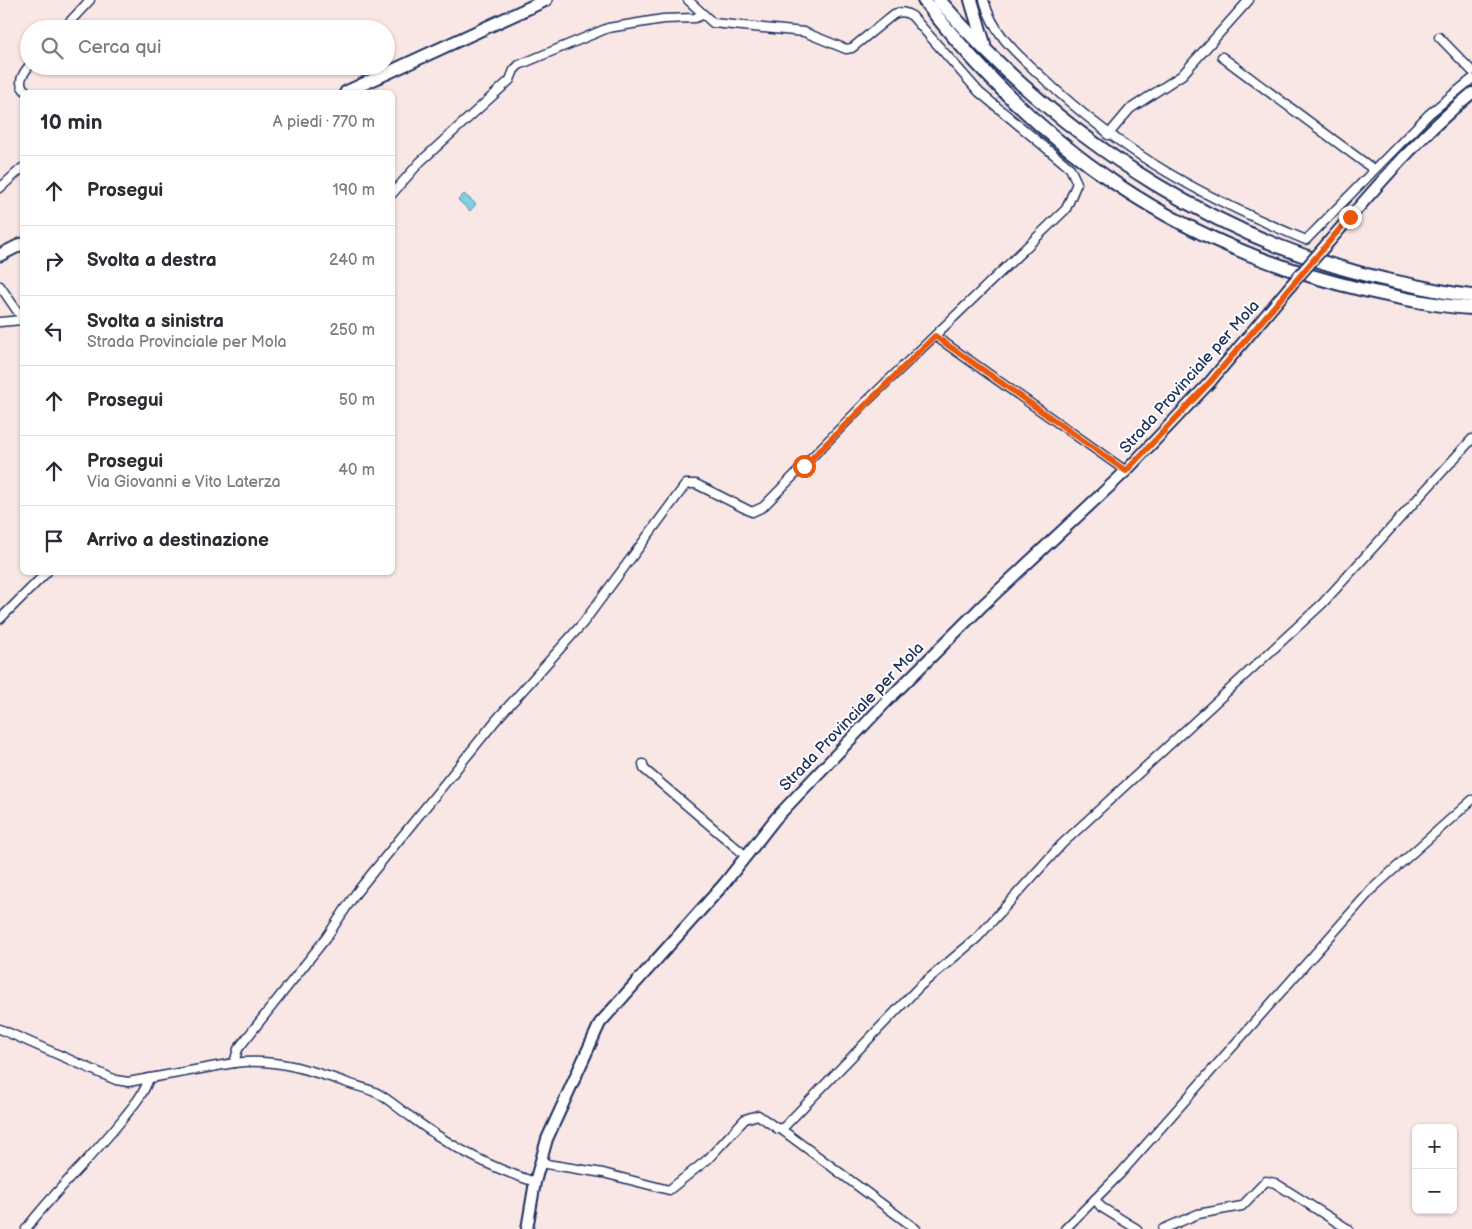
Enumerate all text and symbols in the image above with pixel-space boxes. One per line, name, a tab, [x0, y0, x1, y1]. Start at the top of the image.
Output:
search box	[20, 20, 395, 75]
icon: search	[38, 34, 66, 62]
text: Cerca qui	[78, 36, 161, 59]
text: 10 min	[40, 110, 102, 135]
text: A piedi · 770 m	[273, 113, 375, 132]
icon: ahead	[40, 177, 68, 205]
text: Prosegui	[87, 179, 163, 202]
text: 190 m	[333, 181, 375, 200]
route end	[1339, 206, 1362, 229]
icon: right	[40, 247, 68, 275]
text: Svolta a destra	[87, 249, 217, 272]
text: 240 m	[329, 251, 375, 270]
street label: Strada Provinciale per Mola	[1116, 297, 1264, 457]
text: Svolta a sinistra	[87, 310, 224, 333]
icon: left	[40, 317, 68, 345]
text: 250 m	[329, 321, 375, 340]
text: Strada Provinciale per Mola	[87, 333, 286, 352]
icon: ahead	[40, 387, 68, 415]
text: Prosegui	[87, 389, 163, 412]
text: 50 m	[339, 391, 375, 410]
text: Prosegui	[87, 450, 163, 473]
route start	[793, 455, 816, 478]
icon: ahead	[40, 457, 68, 485]
text: 40 m	[338, 461, 375, 480]
text: Via Giovanni e Vito Laterza	[87, 473, 280, 492]
icon: arrive	[40, 527, 68, 555]
text: Arrivo a destinazione	[87, 529, 269, 552]
street label: Strada Provinciale per Mola	[776, 639, 928, 795]
map controls	[1412, 1124, 1457, 1214]
button: +	[1412, 1124, 1457, 1169]
button: −	[1412, 1169, 1457, 1214]

